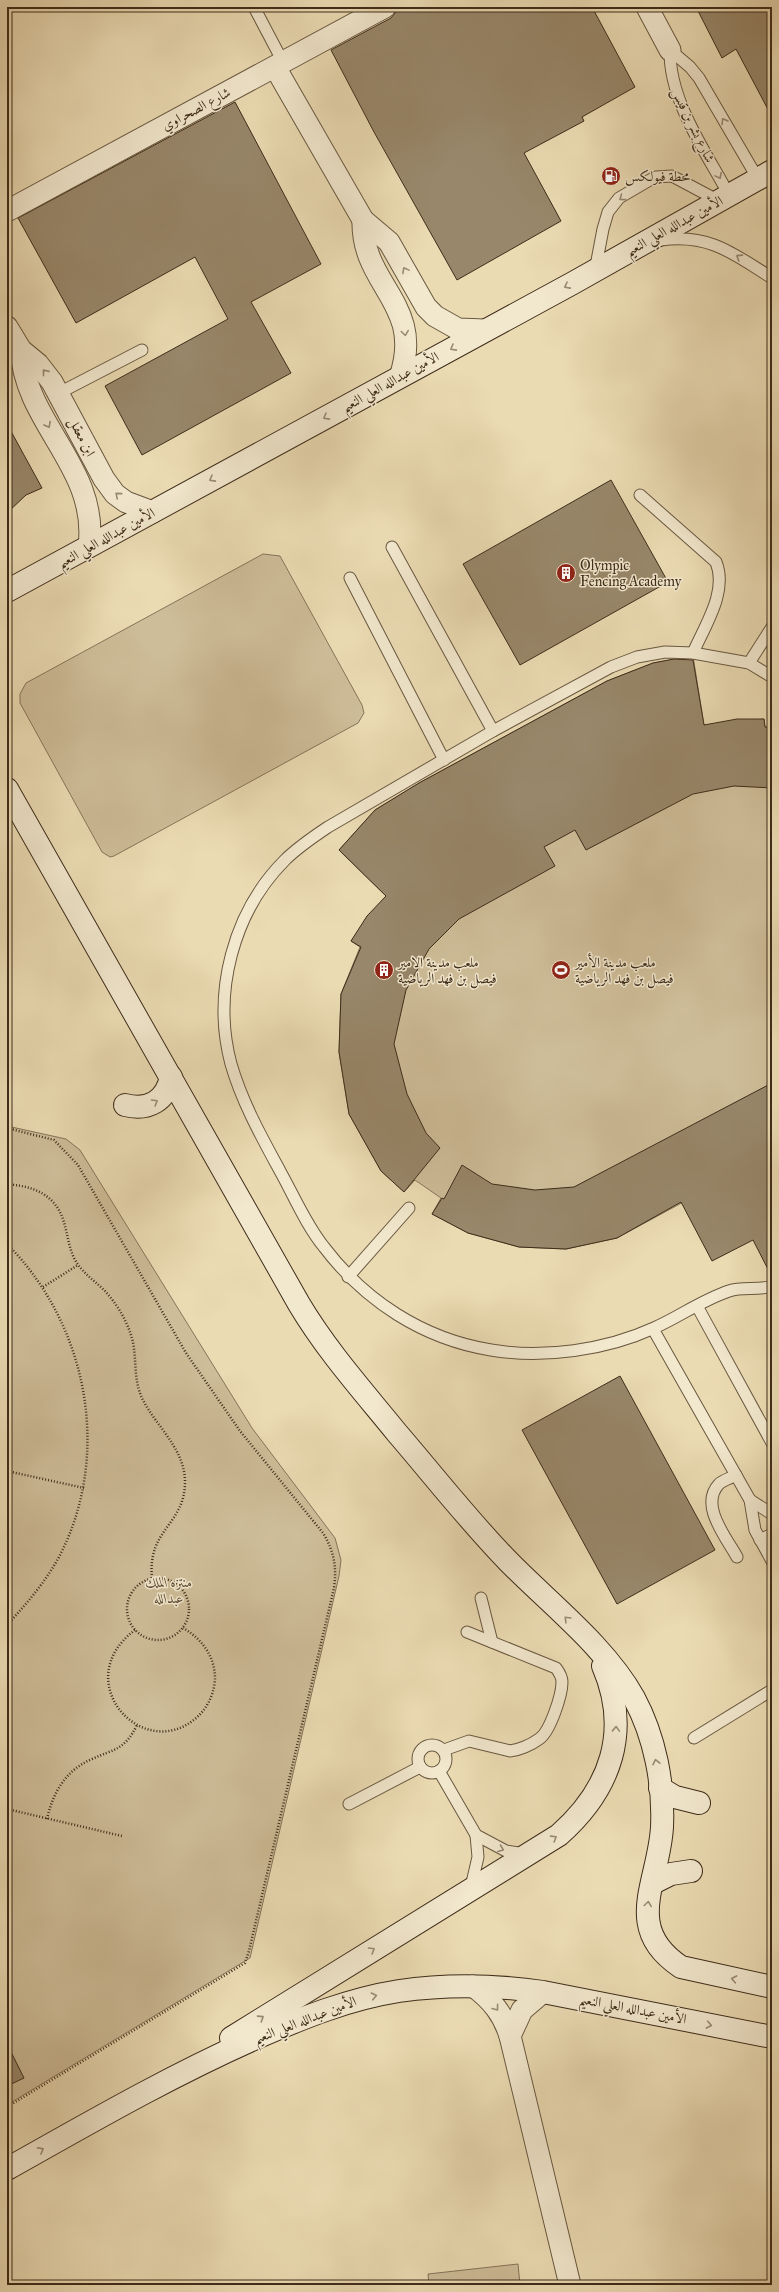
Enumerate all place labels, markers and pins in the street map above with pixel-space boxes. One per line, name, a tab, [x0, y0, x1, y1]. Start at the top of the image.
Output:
fuel station icon: محطة فيولكس	[600, 165, 622, 187]
place label: محطة فيولكس	[625, 168, 691, 186]
place label: Olympic Fencing Academy	[580, 557, 682, 590]
building icon: Olympic Fencing Academy	[555, 562, 577, 584]
place label: ملعب مدينة الأمير فيصل بن فهد الرياضية	[573, 952, 674, 989]
place label: ملعب مدينة الامير فيصل بن فهد الرياضية	[396, 954, 497, 989]
building icon: ملعب مدينة الامير فيصل بن فهد الرياضية	[373, 959, 395, 981]
sports icon: ملعب مدينة الأمير فيصل بن فهد الرياضية	[550, 959, 572, 981]

